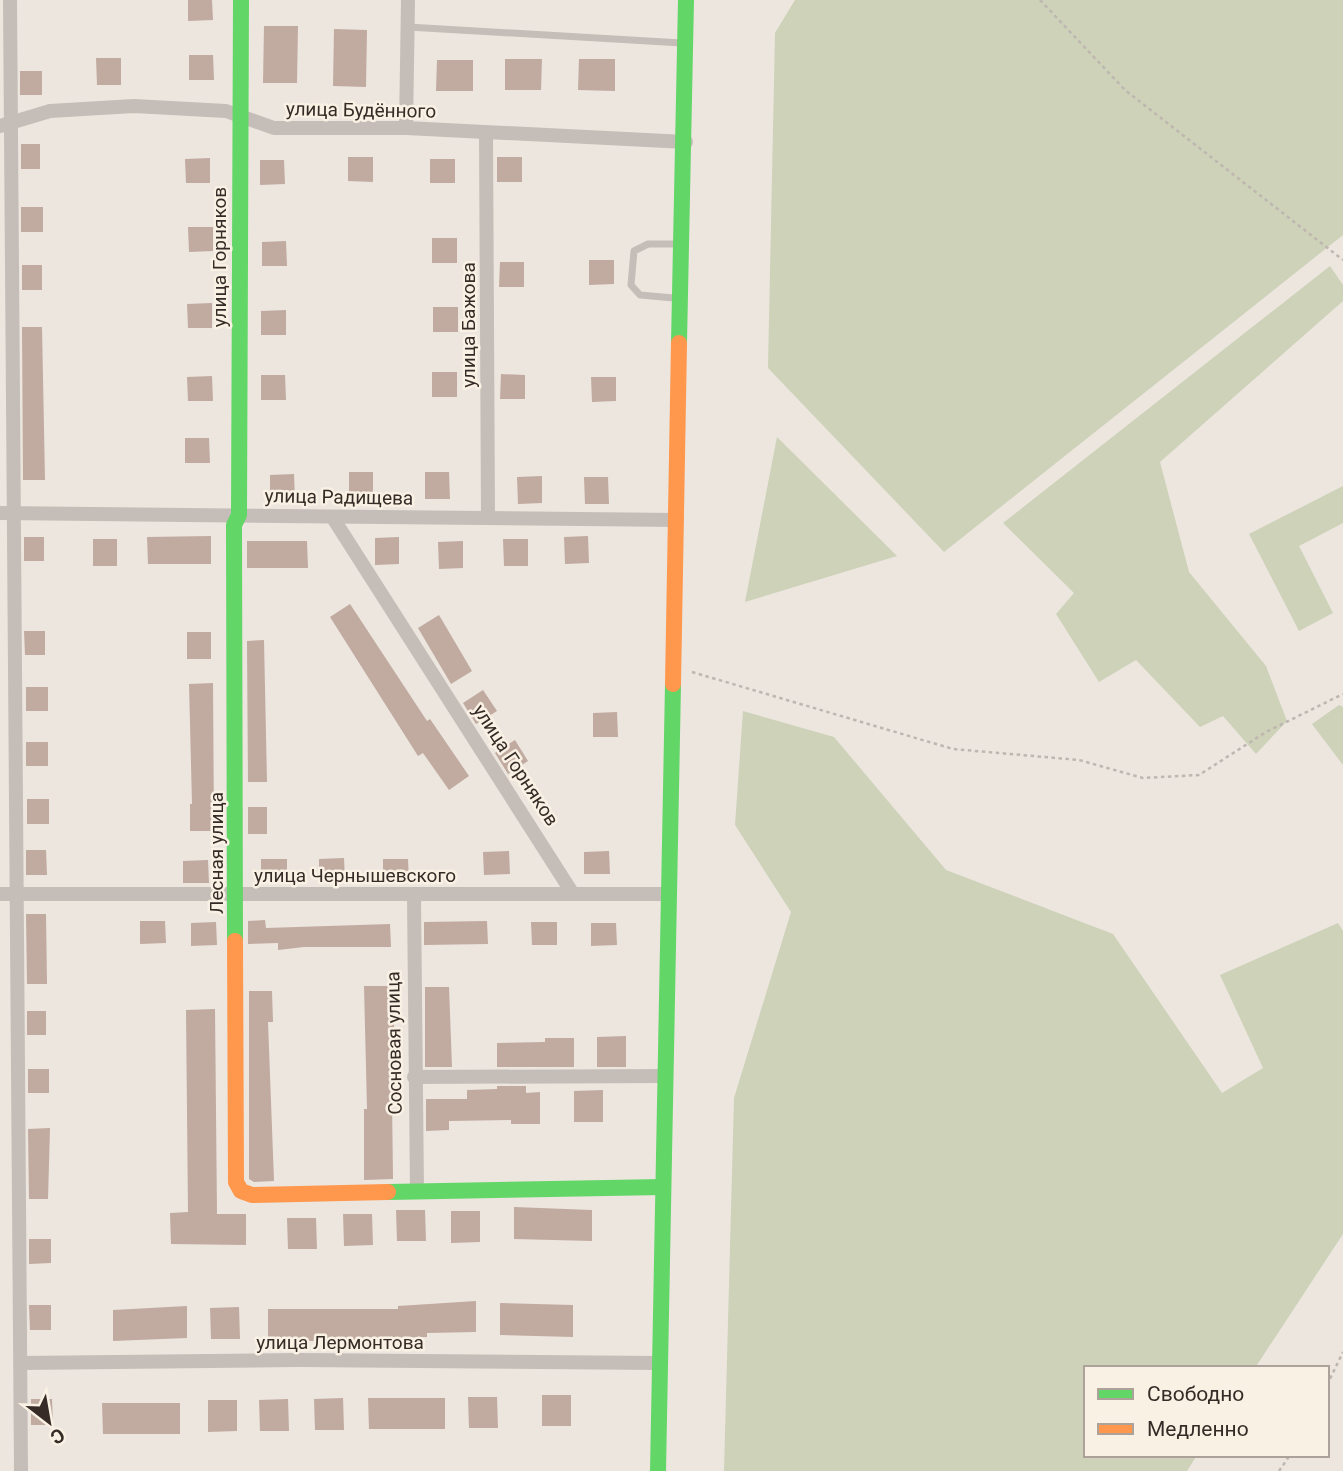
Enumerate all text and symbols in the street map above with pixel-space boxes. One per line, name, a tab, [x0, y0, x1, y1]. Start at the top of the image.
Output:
street label: улица Будённого	[286, 97, 436, 123]
street label: улица Горняков	[208, 187, 231, 327]
street label: улица Бажова	[457, 262, 480, 388]
street label: улица Радищева	[264, 484, 414, 510]
street label: улица Горняков	[468, 700, 564, 830]
street label: Лесная улица	[205, 792, 228, 914]
street label: улица Чернышевского	[254, 864, 456, 887]
street label: Сосновая улица	[381, 971, 407, 1115]
street label: улица Лермонтова	[256, 1331, 424, 1354]
legend	[1084, 1366, 1329, 1457]
text: Свободно	[1147, 1382, 1244, 1406]
north arrow	[14, 1387, 84, 1457]
text: Медленно	[1147, 1417, 1249, 1441]
text: С	[46, 1423, 69, 1449]

